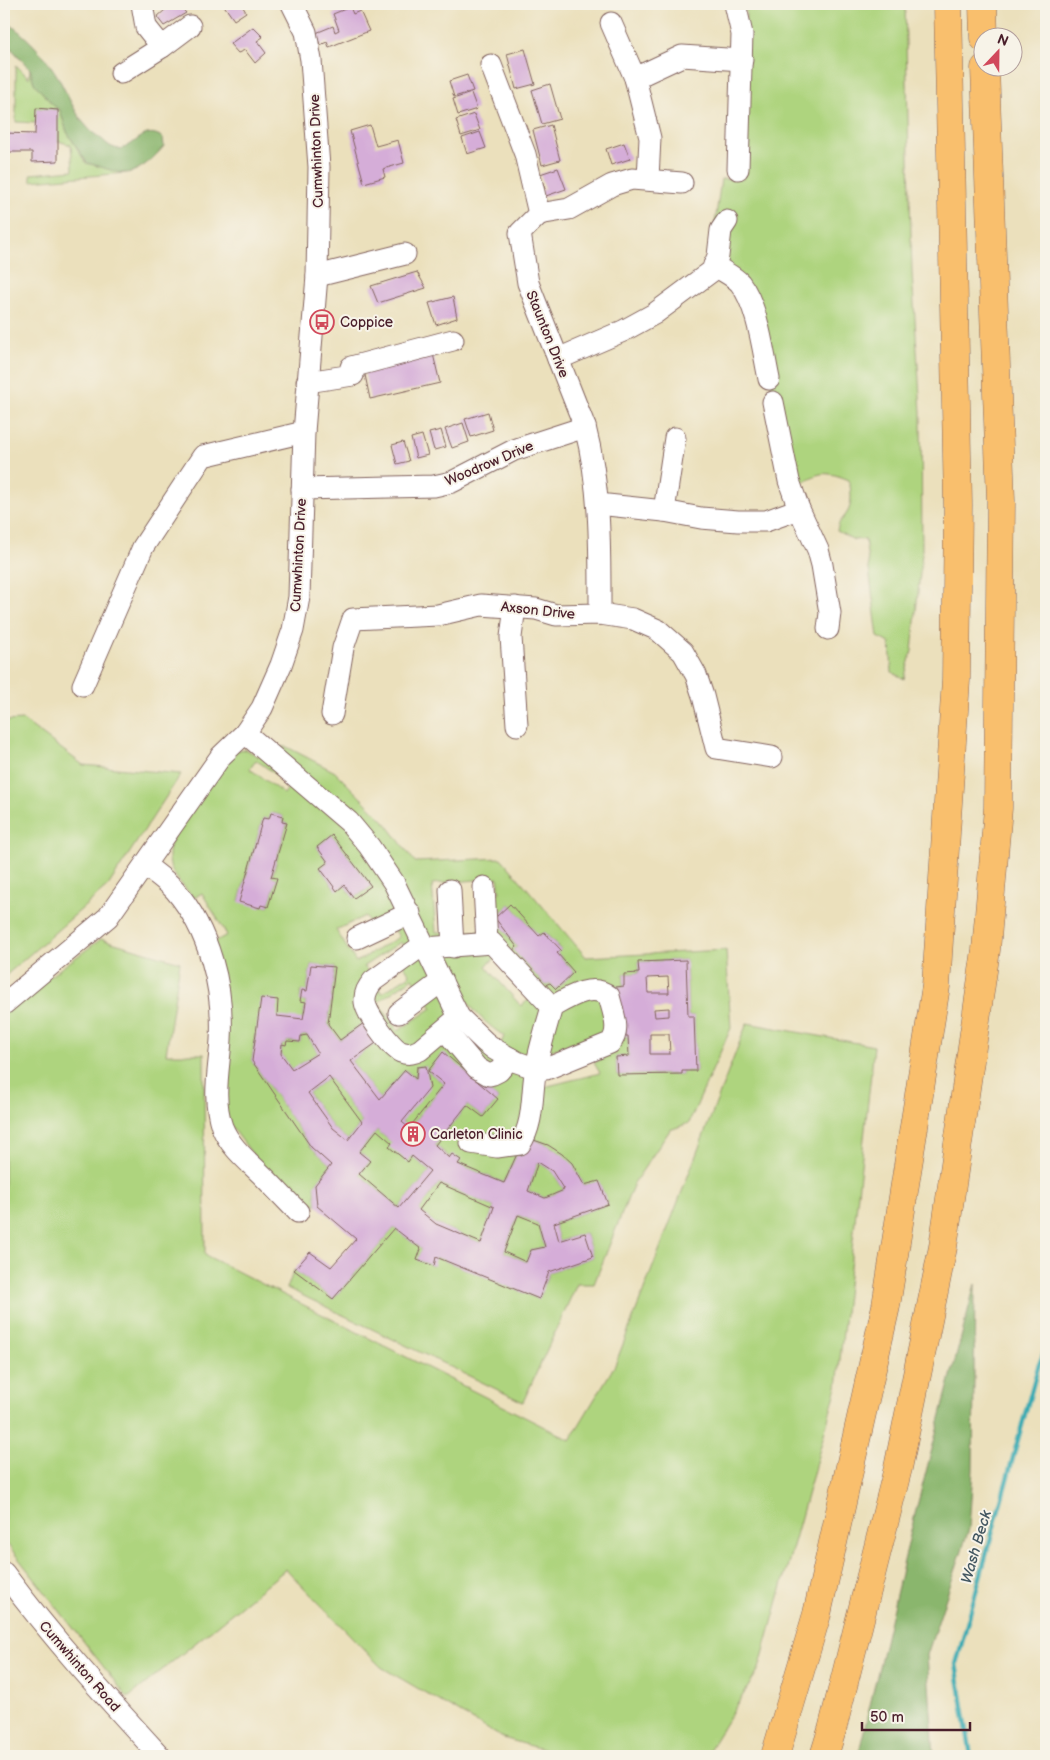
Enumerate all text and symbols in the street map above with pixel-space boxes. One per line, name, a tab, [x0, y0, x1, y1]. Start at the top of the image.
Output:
north arrow	[972, 28, 1022, 78]
text: N	[995, 31, 1011, 50]
street label: Cumwhinton Drive	[306, 94, 327, 208]
street label: Staunton Drive	[522, 288, 573, 380]
bus stop icon: Coppice	[309, 309, 335, 335]
place label: Coppice	[340, 314, 393, 331]
street label: Woodrow Drive	[442, 437, 536, 490]
street label: Cumwhinton Drive	[287, 498, 310, 612]
street label: Axson Drive	[500, 598, 576, 623]
building icon: Carleton Clinic	[400, 1121, 426, 1147]
place label: Carleton Clinic	[430, 1126, 523, 1143]
water label: Wash Beck	[957, 1508, 996, 1586]
street label: Cumwhinton Road	[36, 1617, 124, 1715]
scale bar	[862, 1700, 970, 1732]
text: 50 m	[870, 1708, 904, 1727]

